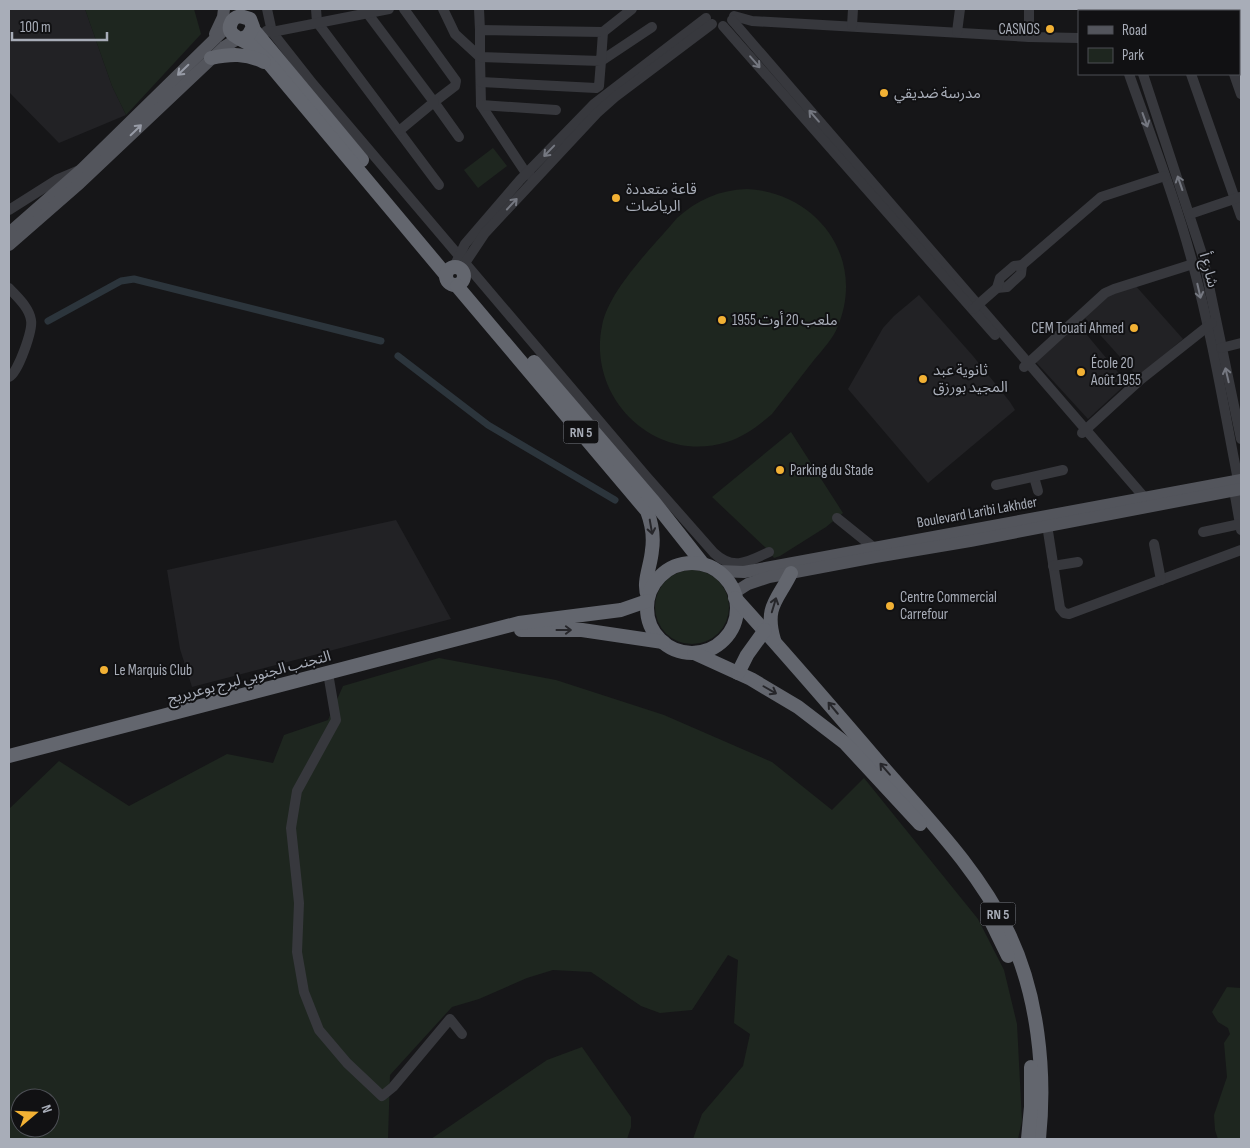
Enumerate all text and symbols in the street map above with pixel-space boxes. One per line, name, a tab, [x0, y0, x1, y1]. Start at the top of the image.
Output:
scale bar	[12, 10, 108, 42]
legend	[1078, 10, 1240, 75]
text: 100 m	[20, 18, 51, 37]
place label: CASNOS	[998, 20, 1040, 39]
text: Road	[1122, 21, 1147, 40]
marker: CASNOS	[1044, 23, 1056, 35]
text: Park	[1122, 46, 1144, 65]
one-way arrow	[750, 56, 761, 69]
one-way arrow	[177, 64, 190, 76]
place label: مدرسة ضديقي	[894, 84, 981, 104]
marker: مدرسة ضديقي	[878, 87, 890, 99]
one-way arrow	[809, 110, 820, 123]
one-way arrow	[1141, 111, 1150, 127]
one-way arrow	[129, 124, 142, 136]
one-way arrow	[543, 145, 555, 157]
one-way arrow	[1174, 176, 1184, 192]
place label: قاعة متعددة الرياضات	[626, 180, 697, 216]
marker: قاعة متعددة الرياضات	[610, 192, 622, 204]
one-way arrow	[507, 197, 518, 210]
street label: شارع أ	[1193, 250, 1222, 290]
one-way arrow	[1195, 283, 1204, 299]
place label: ملعب 20 أوت 1955	[732, 311, 838, 330]
marker: ملعب 20 أوت 1955	[716, 314, 728, 326]
place label: CEM Touati Ahmed	[1031, 319, 1124, 338]
marker: CEM Touati Ahmed	[1128, 322, 1140, 334]
place label: École 20 Août 1955	[1090, 354, 1141, 390]
place label: ثانوية عبد المجيد بورزق	[933, 361, 1008, 397]
marker: École 20 Août 1955	[1075, 366, 1087, 378]
one-way arrow	[1222, 367, 1231, 383]
marker: ثانوية عبد المجيد بورزق	[917, 373, 929, 385]
road number: RN 5	[564, 421, 598, 444]
place label: Parking du Stade	[790, 461, 873, 480]
marker: Parking du Stade	[774, 464, 786, 476]
street label: Boulevard Laribi Lakhder	[915, 492, 1039, 532]
one-way arrow	[647, 518, 657, 534]
place label: Centre Commercial Carrefour	[900, 588, 997, 624]
one-way arrow	[769, 598, 779, 614]
marker: Centre Commercial Carrefour	[884, 600, 896, 612]
one-way arrow	[555, 625, 571, 635]
street label: التجنب الجنوبي لبرج بوعريريج	[165, 646, 334, 710]
place label: Le Marquis Club	[114, 661, 192, 680]
marker: Le Marquis Club	[98, 664, 110, 676]
one-way arrow	[762, 685, 776, 695]
one-way arrow	[828, 702, 839, 715]
one-way arrow	[879, 763, 891, 776]
road number: RN 5	[980, 902, 1016, 926]
north arrow	[10, 1088, 60, 1138]
text: N	[38, 1103, 56, 1115]

